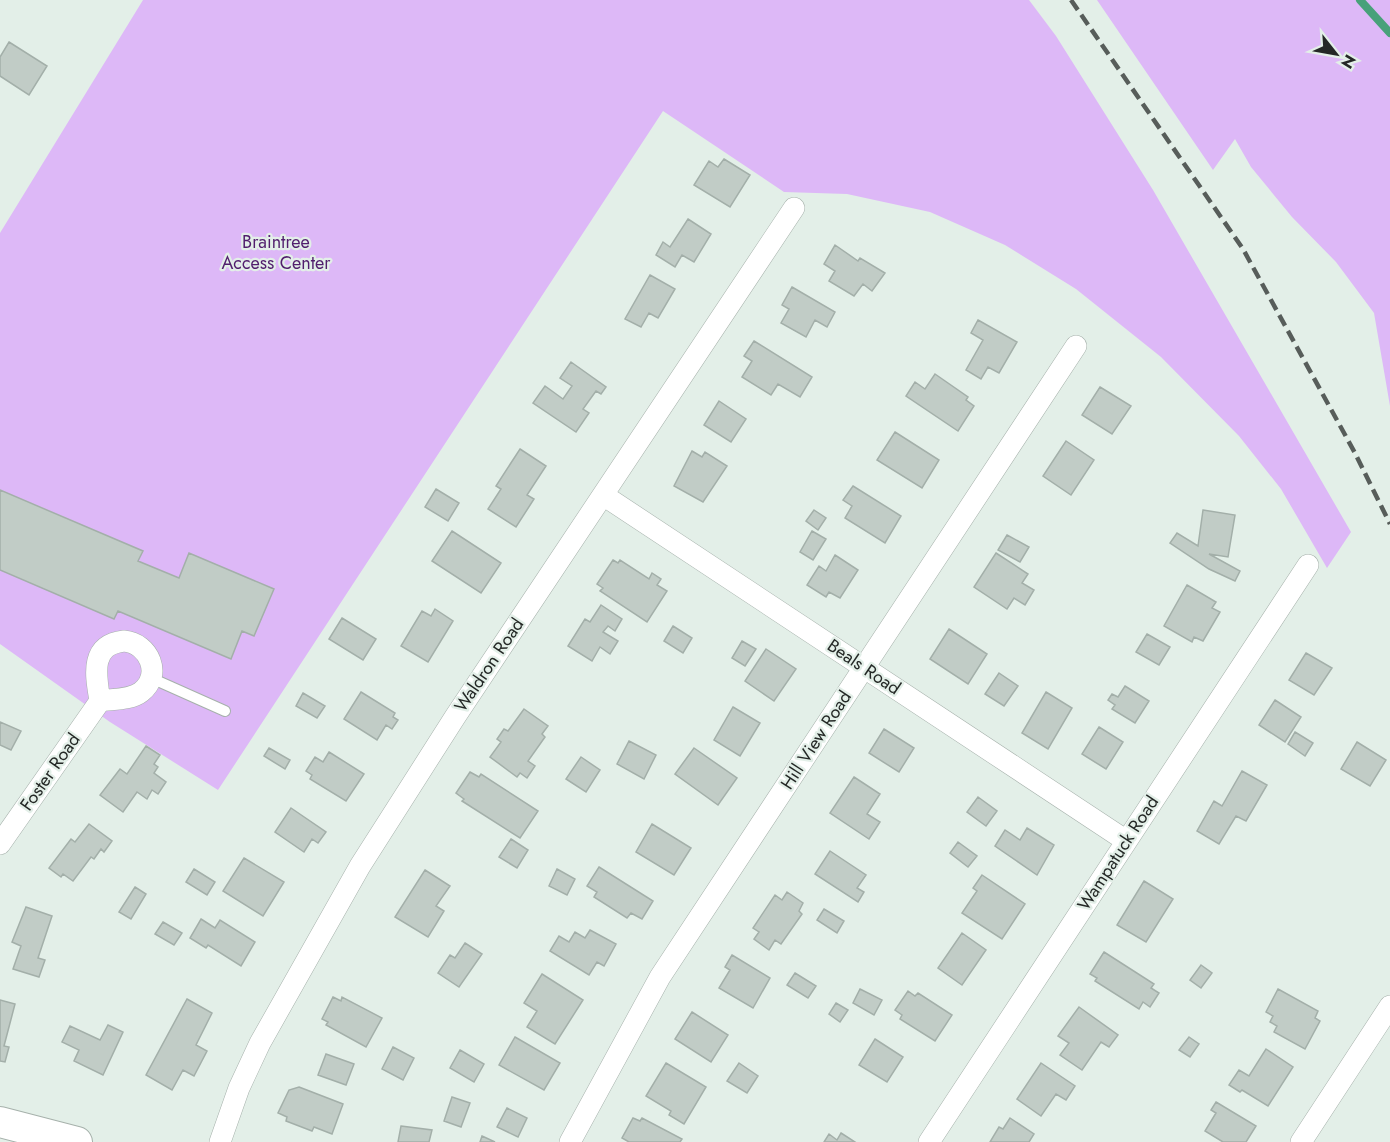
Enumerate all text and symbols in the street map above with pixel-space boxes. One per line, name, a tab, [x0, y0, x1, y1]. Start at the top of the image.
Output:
north arrow	[1306, 24, 1366, 84]
text: N	[1335, 50, 1362, 73]
park label: Braintree Access Center	[221, 229, 331, 276]
street label: Waldron Road	[448, 613, 530, 717]
street label: Beals Road	[822, 633, 906, 701]
street label: Hill View Road	[774, 685, 858, 795]
street label: Foster Road	[14, 728, 86, 816]
street label: Wampatuck Road	[1071, 791, 1165, 915]

